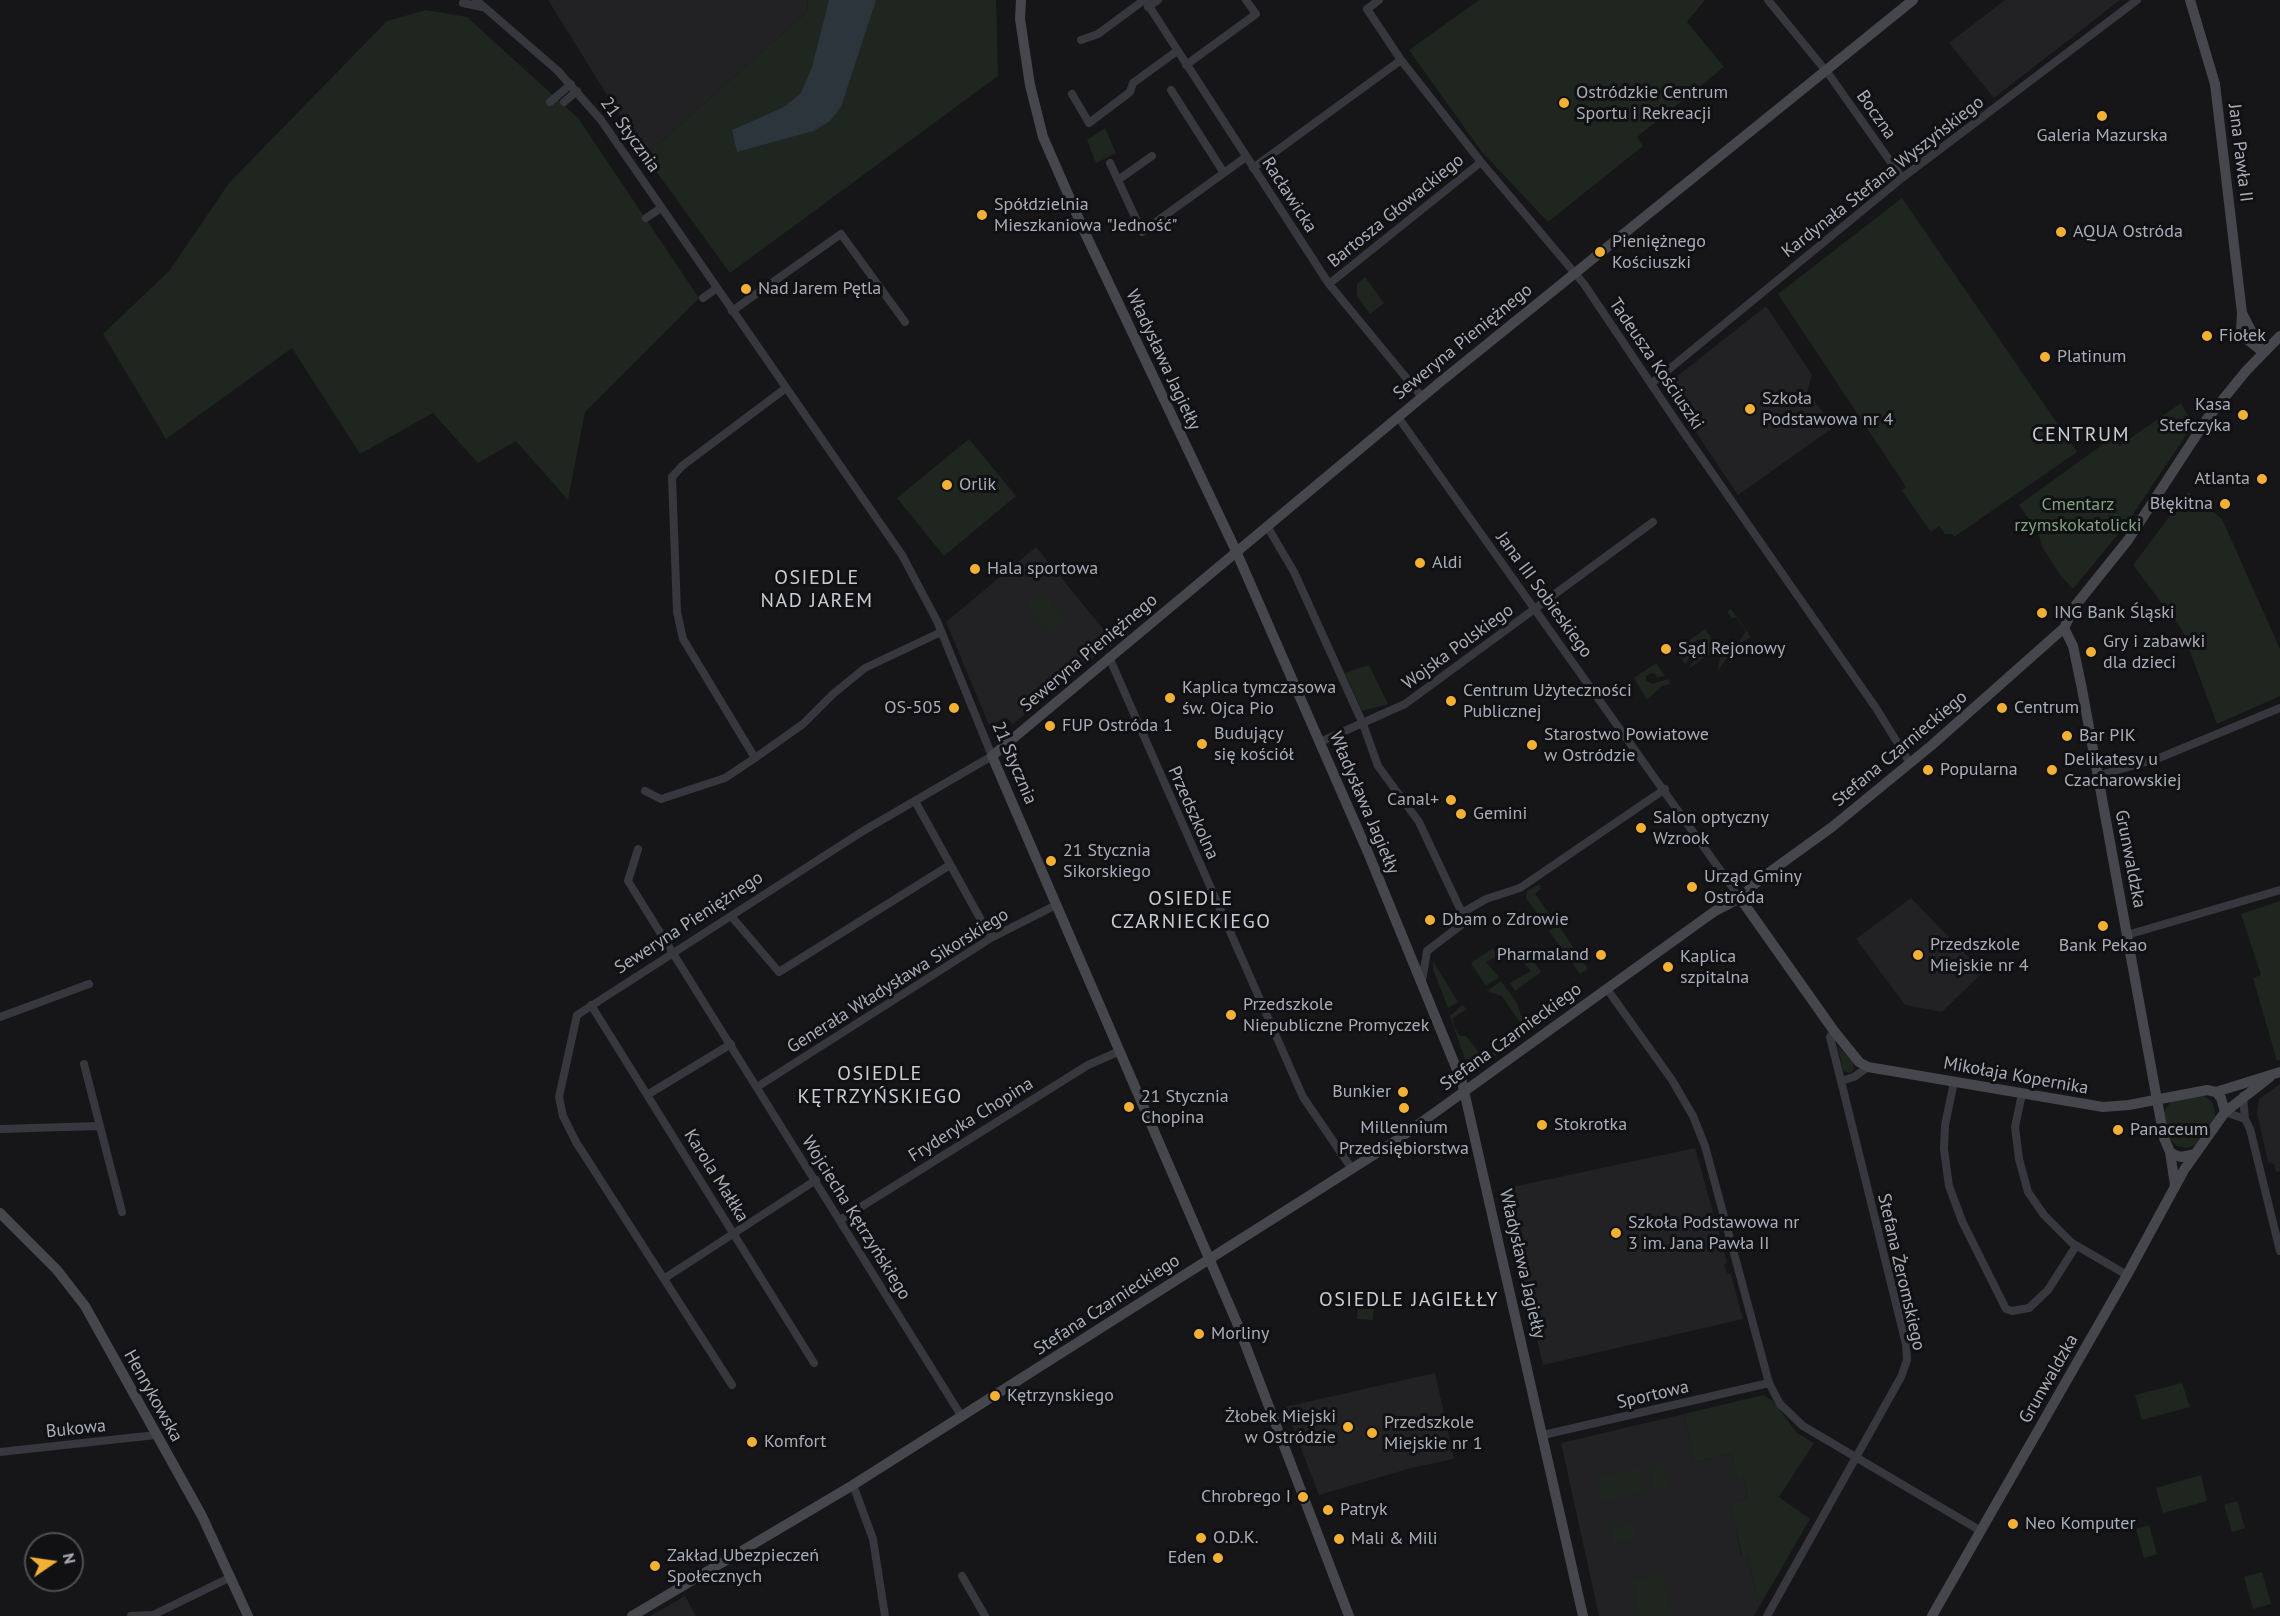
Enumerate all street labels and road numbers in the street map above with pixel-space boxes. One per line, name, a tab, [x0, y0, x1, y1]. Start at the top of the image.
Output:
street label: Boczna	[1851, 86, 1901, 144]
street label: Kardynała Stefana Wyszyńskiego	[1778, 91, 1988, 263]
street label: 21 Stycznia	[595, 93, 665, 177]
street label: Jana Pawła II	[2223, 103, 2257, 203]
street label: Bartosza Głowackiego	[1324, 150, 1468, 272]
street label: Racławicka	[1257, 153, 1321, 237]
street label: Seweryna Pieniężnego	[1389, 279, 1537, 405]
street label: Władysława Jagiełły	[1121, 286, 1205, 434]
street label: Tadeusza Kościuszki	[1604, 294, 1708, 434]
street label: Jana III Sobieskiego	[1491, 528, 1597, 662]
street label: Seweryna Pieniężnego	[1016, 589, 1162, 717]
street label: Wojska Polskiego	[1398, 599, 1518, 695]
street label: Stefana Czarnieckiego	[1828, 686, 1972, 812]
street label: 21 Stycznia	[987, 718, 1041, 808]
street label: Władysława Jagiełły	[1324, 729, 1404, 877]
street label: Przedszkolna	[1163, 763, 1223, 863]
street label: Grunwaldzka	[2110, 808, 2150, 910]
street label: Seweryna Pieniężnego	[611, 867, 767, 979]
street label: Generała Władysława Sikorskiego	[783, 904, 1013, 1058]
street label: Stefana Czarnieckiego	[1436, 979, 1586, 1095]
street label: Mikołaja Kopernika	[1942, 1053, 2090, 1099]
street label: Fryderyka Chopina	[905, 1073, 1037, 1167]
street label: Karola Małłka	[679, 1126, 753, 1226]
street label: Wojciecha Kętrzyńskiego	[797, 1132, 915, 1304]
street label: Władysława Jagiełły	[1494, 1187, 1550, 1341]
street label: Stefana Żeromskiego	[1872, 1191, 1930, 1353]
street label: Stefana Czarnieckiego	[1030, 1250, 1184, 1360]
street label: Grunwaldzka	[2015, 1331, 2083, 1427]
street label: Henrykowska	[119, 1346, 187, 1446]
street label: Sportowa	[1615, 1376, 1691, 1414]
street label: Bukowa	[45, 1415, 107, 1443]

